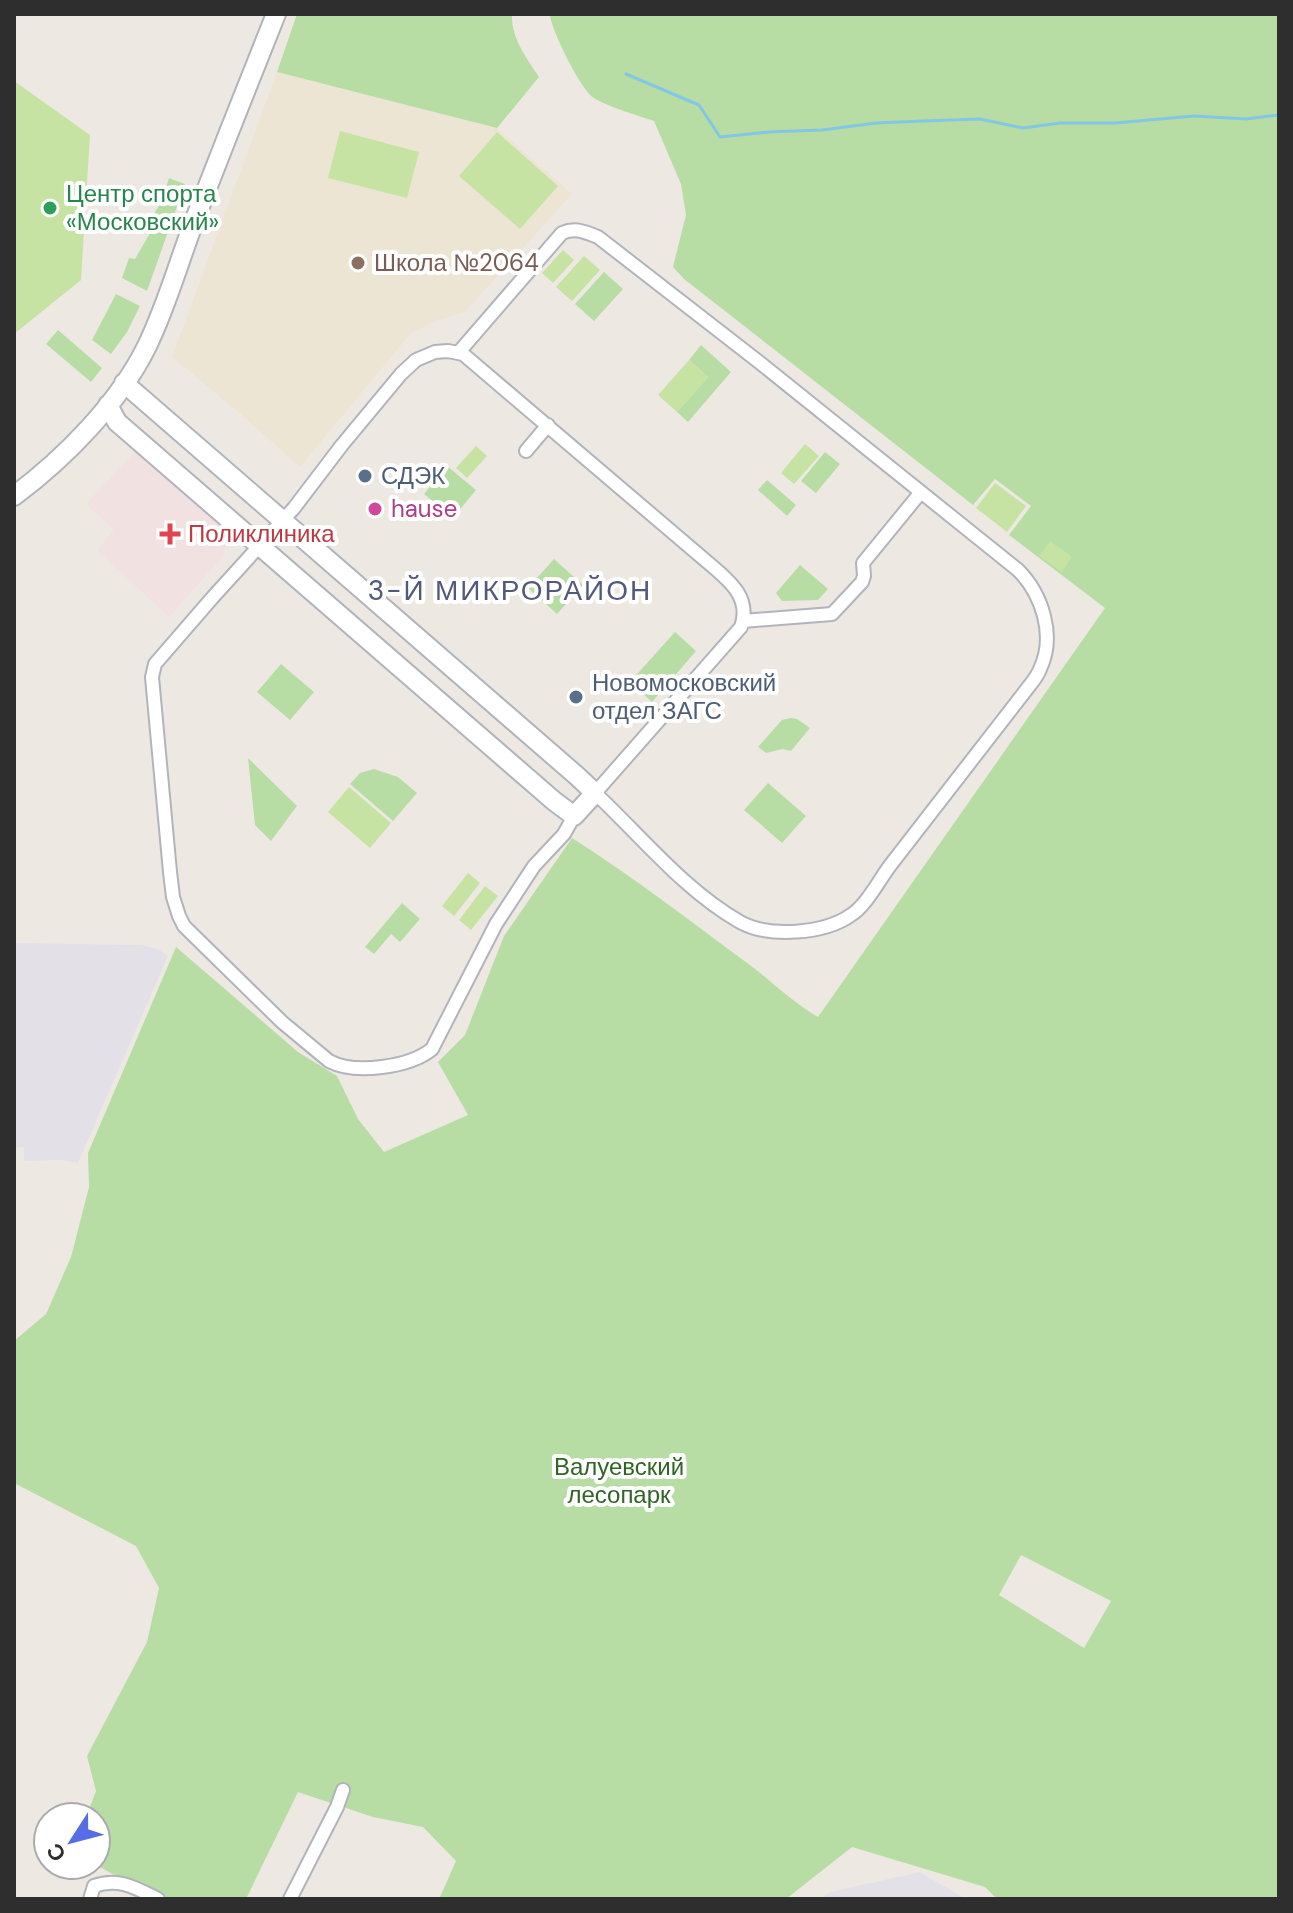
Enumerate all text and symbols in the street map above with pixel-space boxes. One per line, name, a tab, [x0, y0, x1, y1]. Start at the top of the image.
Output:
place label: Центр спорта «Московский»	[66, 178, 219, 237]
marker: Центр спорта «Московский»	[41, 199, 59, 217]
place label: Школа №2064	[374, 247, 539, 278]
marker: Школа №2064	[349, 254, 367, 272]
place label: СДЭК	[381, 460, 445, 491]
marker: СДЭК	[356, 467, 374, 485]
place label: hause	[391, 493, 457, 524]
marker: hause	[366, 500, 384, 518]
place label: Поликлиника	[188, 518, 335, 549]
marker: Поликлиника	[159, 523, 181, 545]
district label: 3-Й МИКРОРАЙОН	[368, 572, 652, 609]
place label: Новомосковский отдел ЗАГС	[592, 667, 776, 726]
marker: Новомосковский отдел ЗАГС	[567, 688, 585, 706]
park label: Валуевский лесопарк	[554, 1451, 684, 1510]
north arrow	[32, 1801, 112, 1881]
text: С	[40, 1837, 73, 1867]

